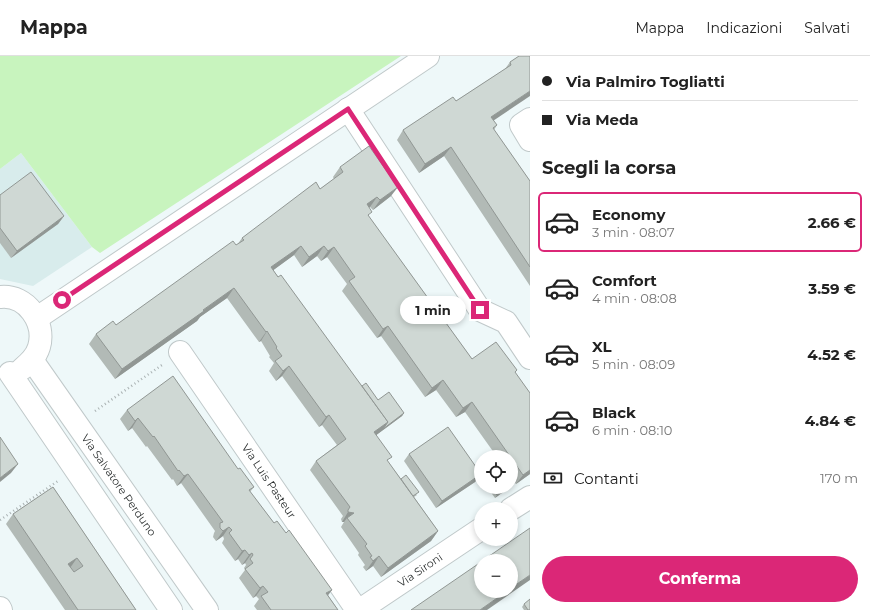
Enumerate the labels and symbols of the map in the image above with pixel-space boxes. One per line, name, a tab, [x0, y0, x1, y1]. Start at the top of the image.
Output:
route start	[53, 291, 71, 309]
callout: 1 min	[400, 296, 466, 324]
route end	[471, 301, 489, 319]
street label: Via Salvatore Perduno	[79, 431, 160, 539]
street label: Via Luis Pasteur	[239, 441, 299, 521]
street label: Via Sironi	[395, 550, 445, 590]

